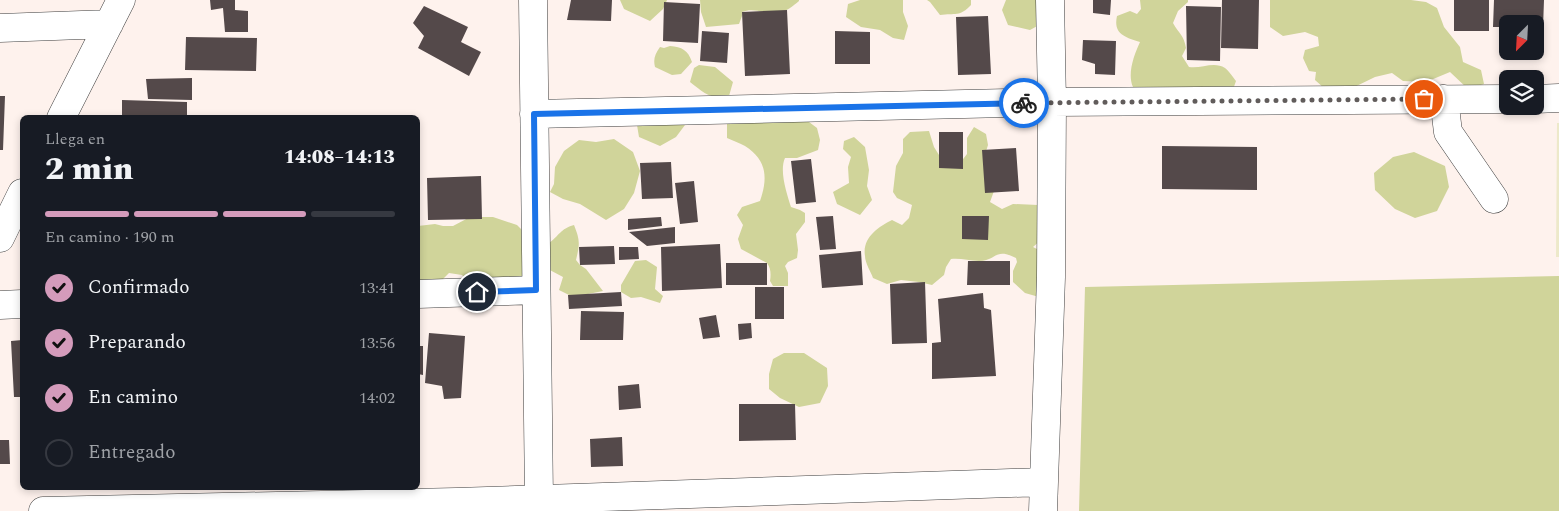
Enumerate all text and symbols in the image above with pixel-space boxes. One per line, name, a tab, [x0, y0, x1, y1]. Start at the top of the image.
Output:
north arrow	[1499, 15, 1544, 60]
map controls	[1499, 15, 1544, 115]
button: layers	[1499, 70, 1544, 115]
courier	[999, 78, 1049, 128]
pin	[1403, 78, 1445, 120]
icon: bag	[1410, 85, 1438, 113]
icon: bike	[1010, 89, 1038, 117]
text: Llega en	[45, 127, 105, 151]
text: 14:08–14:13	[284, 143, 395, 172]
text: 2 min	[45, 145, 133, 194]
text: En camino · 190 m	[45, 225, 175, 249]
pin	[456, 271, 498, 313]
text: Confirmado	[88, 273, 189, 302]
icon: check	[45, 274, 73, 302]
text: 13:41	[359, 276, 395, 300]
icon: home	[463, 278, 491, 306]
text: Preparando	[88, 328, 186, 357]
icon: check	[45, 329, 73, 357]
text: 13:56	[359, 331, 395, 355]
text: En camino	[88, 383, 178, 412]
icon: check	[45, 384, 73, 412]
text: 14:02	[359, 386, 395, 410]
text: Entregado	[88, 438, 175, 467]

